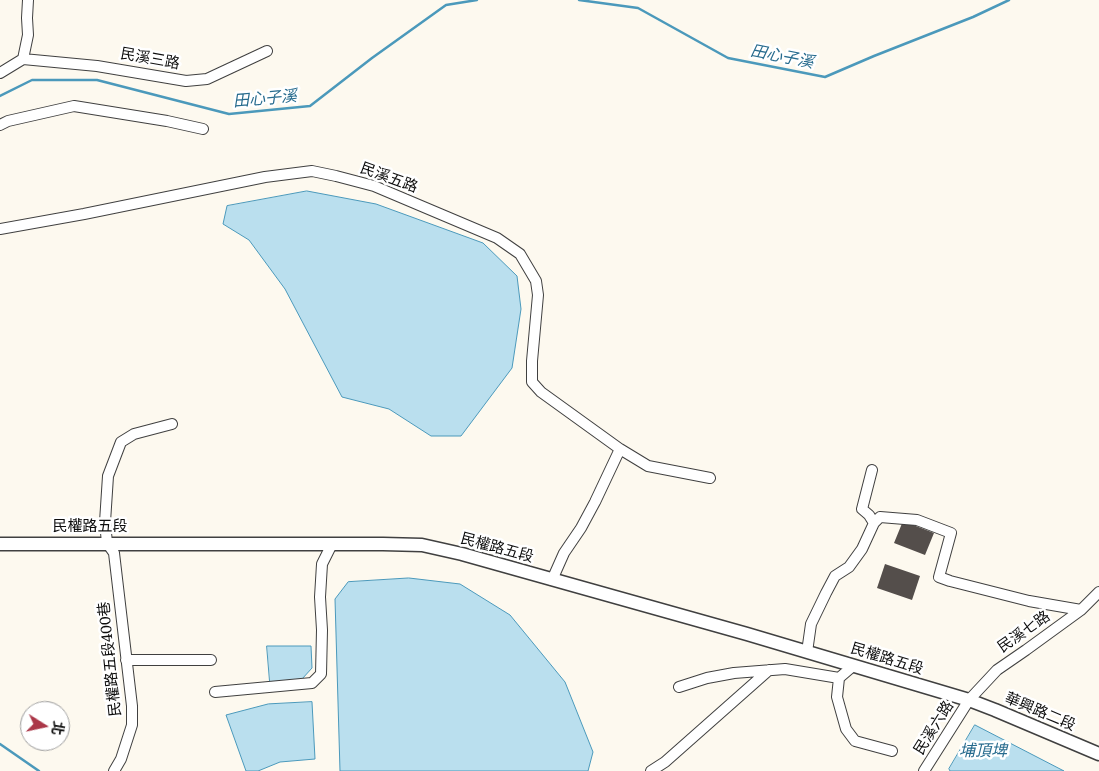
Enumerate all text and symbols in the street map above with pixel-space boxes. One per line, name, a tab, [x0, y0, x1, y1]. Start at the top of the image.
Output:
water label: 田心子溪	[749, 41, 815, 73]
street label: 民溪三路	[119, 45, 181, 73]
water label: 田心子溪	[232, 87, 298, 111]
street label: 民溪五路	[358, 159, 420, 197]
street label: 民權路五段	[53, 518, 127, 536]
street label: 民權路五段	[458, 530, 536, 566]
street label: 民權路五段400巷	[95, 601, 125, 717]
street label: 民溪七路	[994, 607, 1054, 657]
street label: 民權路五段	[849, 639, 925, 679]
street label: 華興路二段	[1002, 689, 1078, 735]
street label: 民溪六路	[910, 698, 958, 758]
north arrow	[20, 701, 70, 751]
text: 北	[48, 720, 70, 737]
water label: 埔頂埤	[959, 741, 1007, 761]

